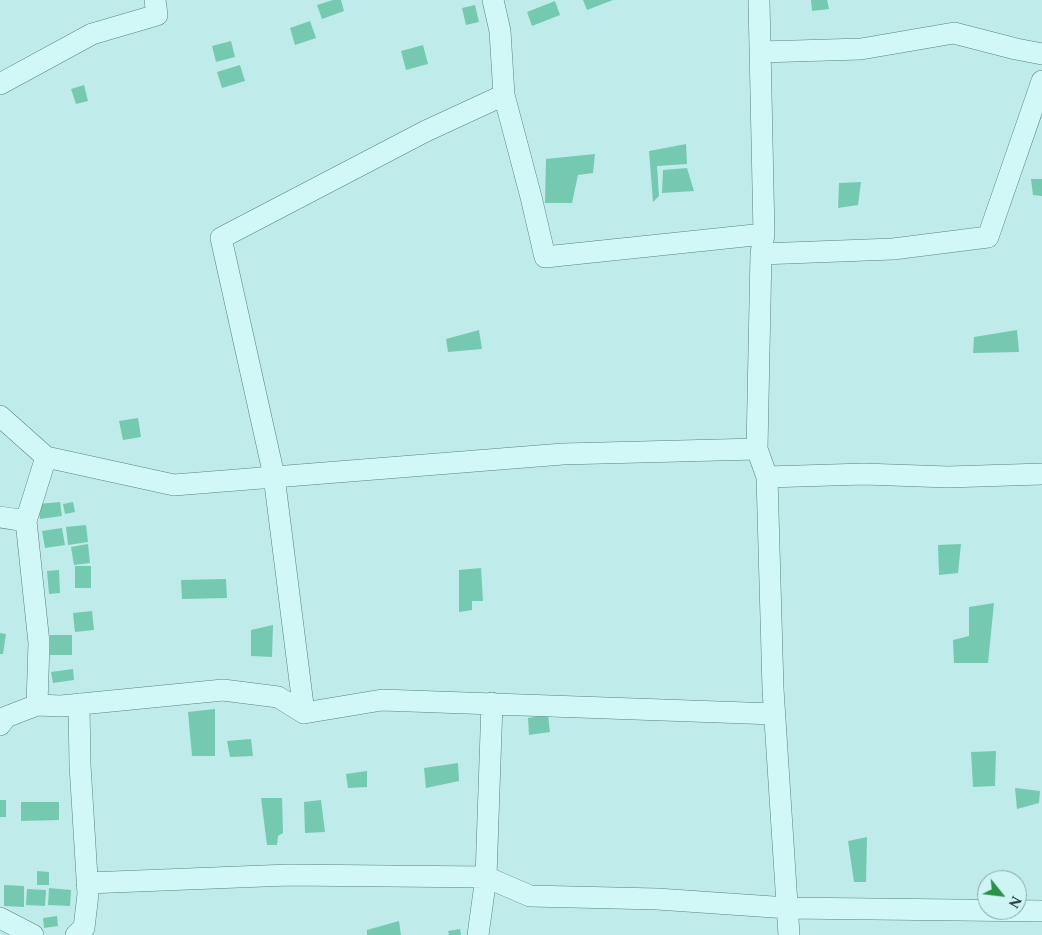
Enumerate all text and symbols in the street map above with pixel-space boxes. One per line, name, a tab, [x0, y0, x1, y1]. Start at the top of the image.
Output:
north arrow	[977, 870, 1027, 920]
text: N	[1003, 892, 1027, 912]

